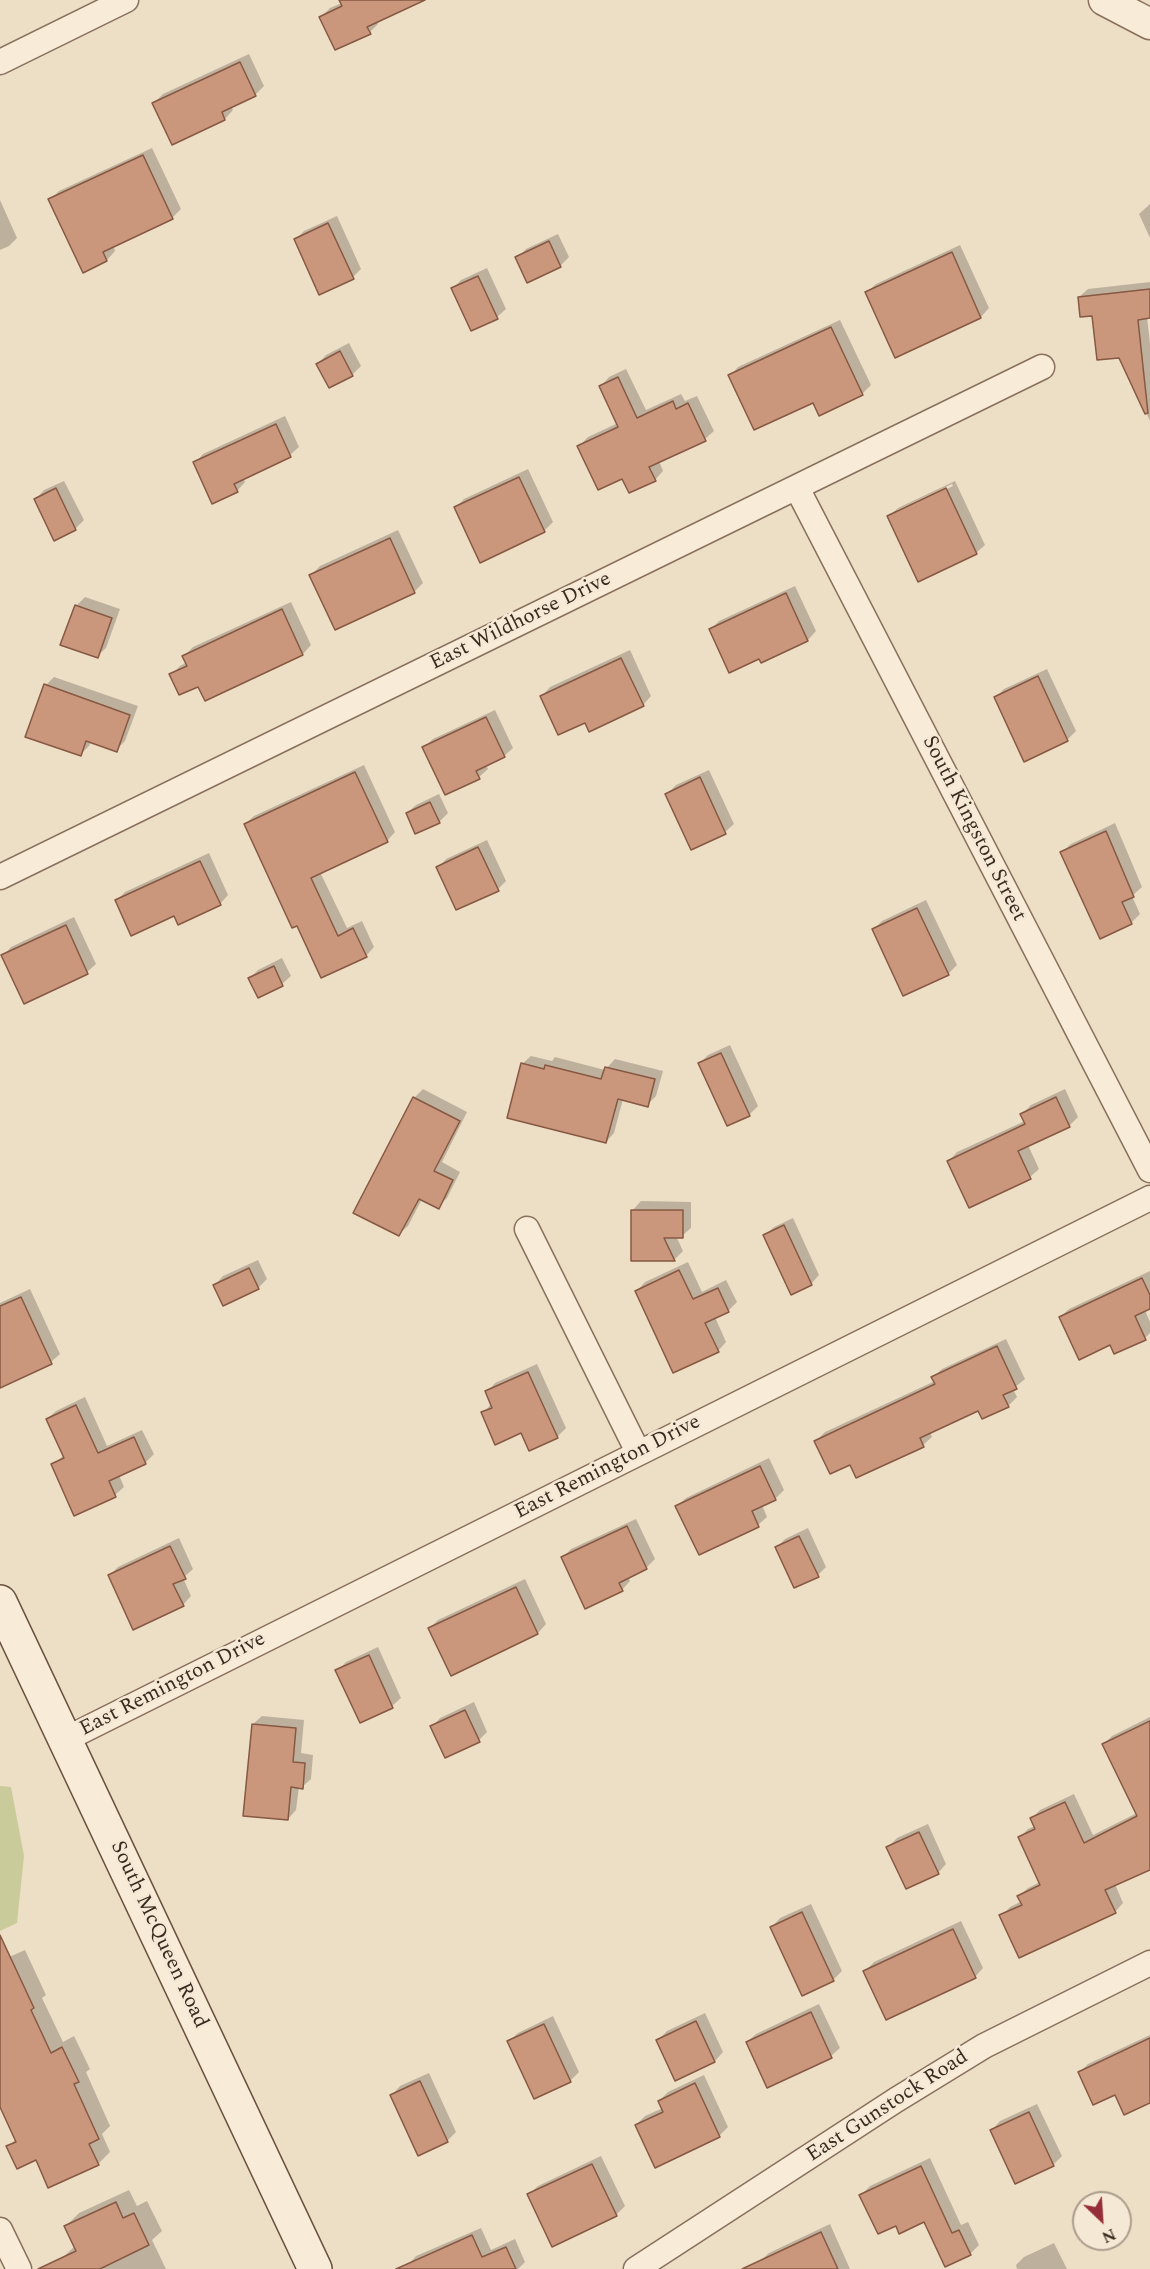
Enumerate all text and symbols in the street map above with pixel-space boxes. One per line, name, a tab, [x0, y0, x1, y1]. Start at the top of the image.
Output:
street label: East Wildhorse Drive	[426, 567, 616, 677]
street label: South Kingston Street	[915, 732, 1031, 926]
street label: East Remington Drive	[511, 1410, 705, 1526]
street label: East Remington Drive	[76, 1627, 270, 1743]
street label: South McQueen Road	[104, 1837, 212, 2033]
street label: East Gunstock Road	[802, 2045, 974, 2169]
north arrow	[1072, 2191, 1132, 2251]
text: N	[1098, 2222, 1120, 2249]

